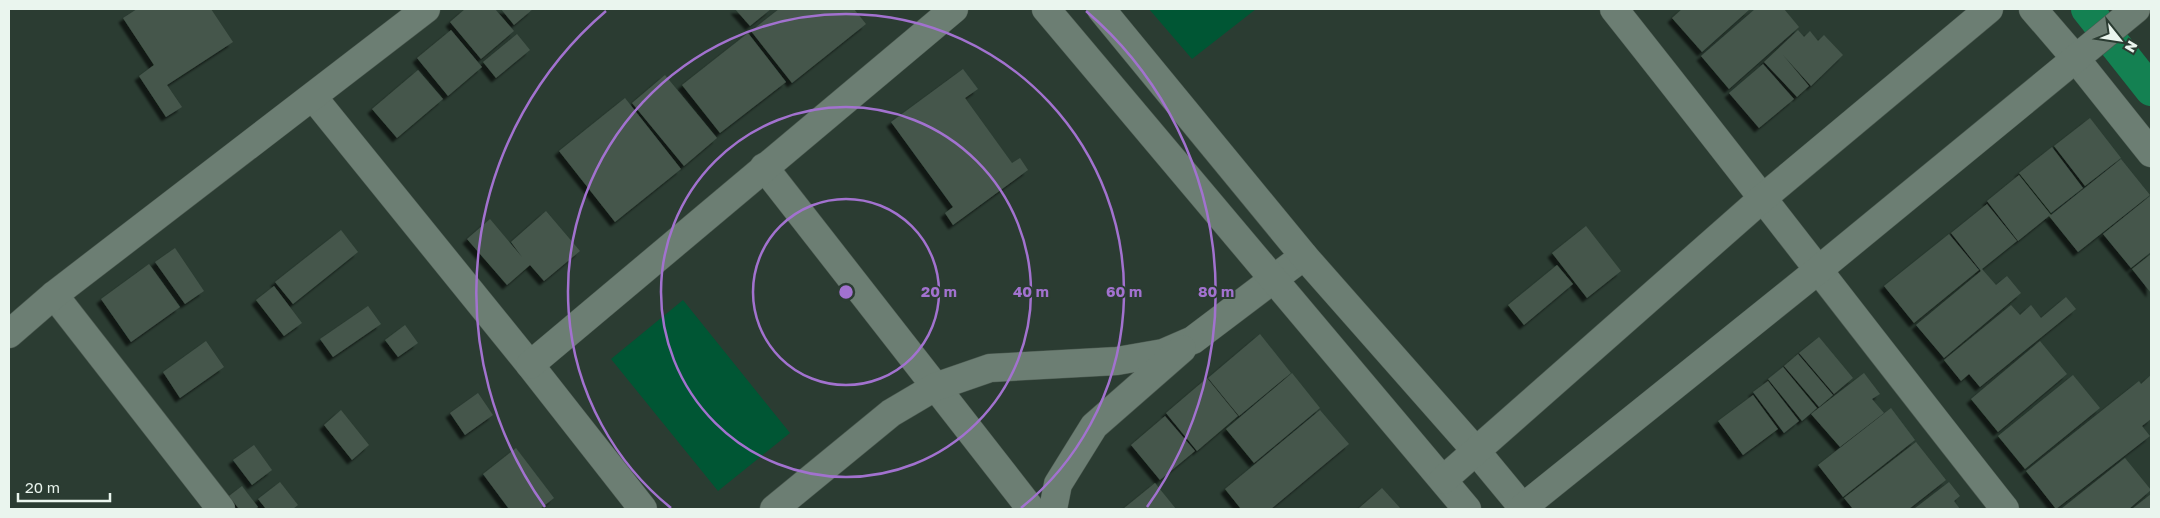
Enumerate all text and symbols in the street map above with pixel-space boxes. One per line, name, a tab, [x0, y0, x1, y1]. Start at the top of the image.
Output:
north arrow	[2095, 15, 2145, 65]
text: N	[2122, 38, 2142, 56]
text: 20 m	[921, 282, 957, 300]
text: 40 m	[1013, 282, 1049, 300]
text: 60 m	[1106, 282, 1142, 300]
text: 80 m	[1198, 282, 1234, 300]
centre of rings	[837, 283, 855, 301]
scale bar	[18, 470, 110, 502]
text: 20 m	[25, 478, 60, 496]

